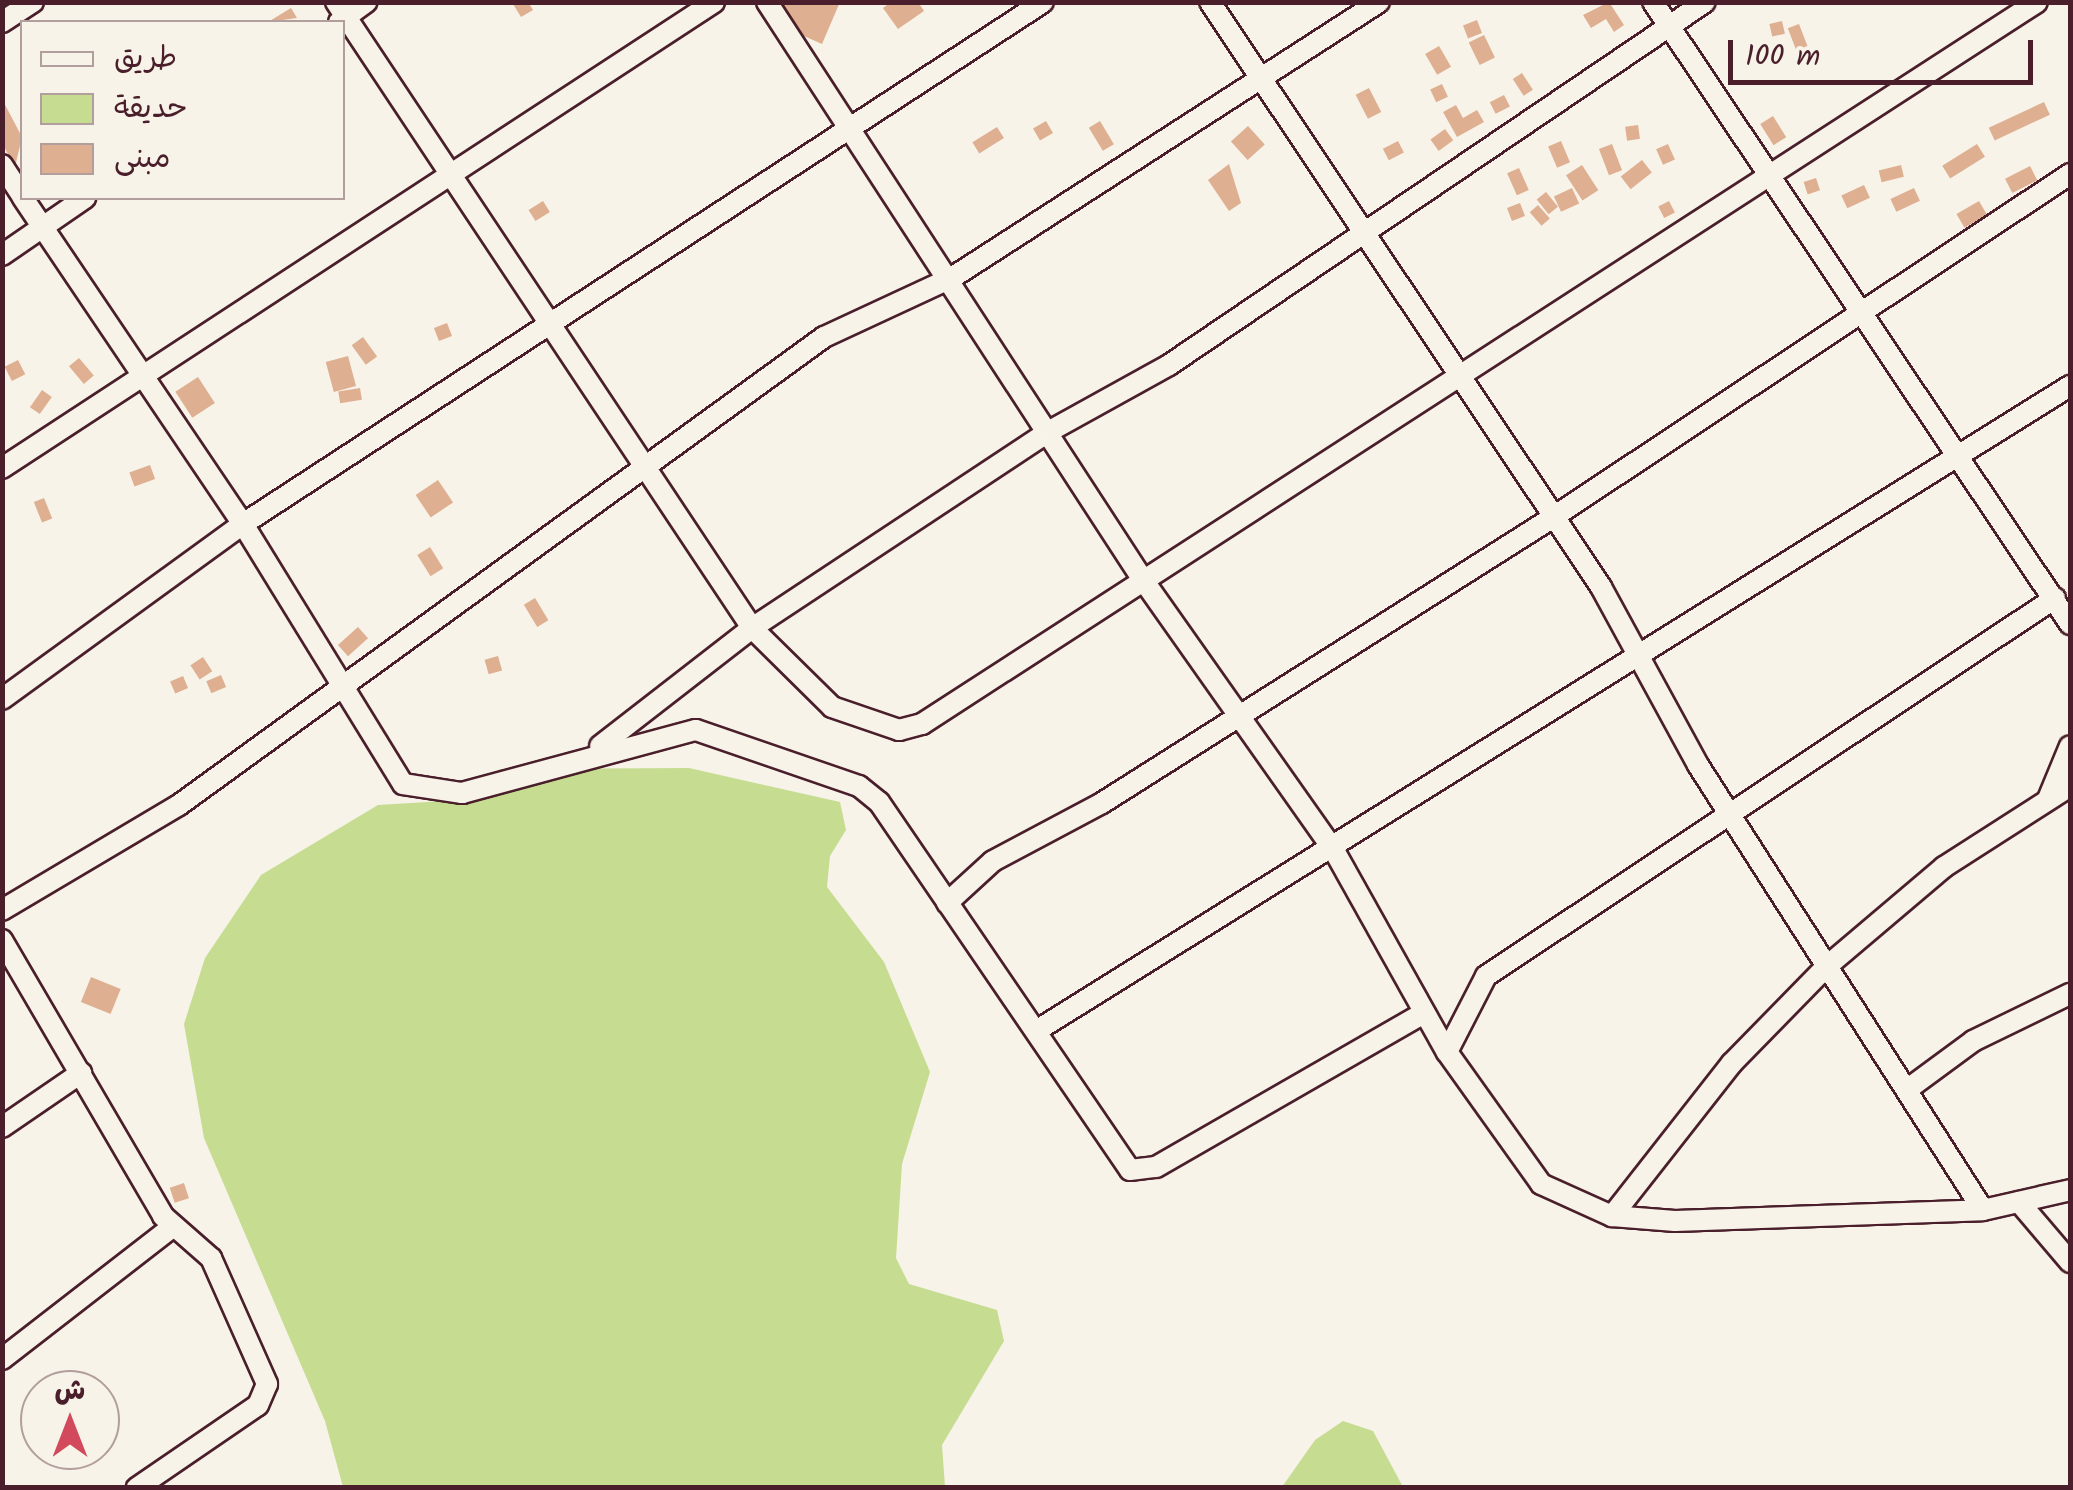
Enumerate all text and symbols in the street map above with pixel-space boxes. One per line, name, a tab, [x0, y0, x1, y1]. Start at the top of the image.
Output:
legend	[20, 20, 345, 200]
scale bar	[1733, 20, 2038, 82]
text: 100 m	[1745, 33, 1820, 81]
text: طريق	[114, 35, 177, 83]
text: حديقة	[114, 85, 188, 133]
text: مبنى	[114, 135, 170, 183]
text: ش	[55, 1369, 85, 1414]
north arrow	[20, 1370, 120, 1470]

